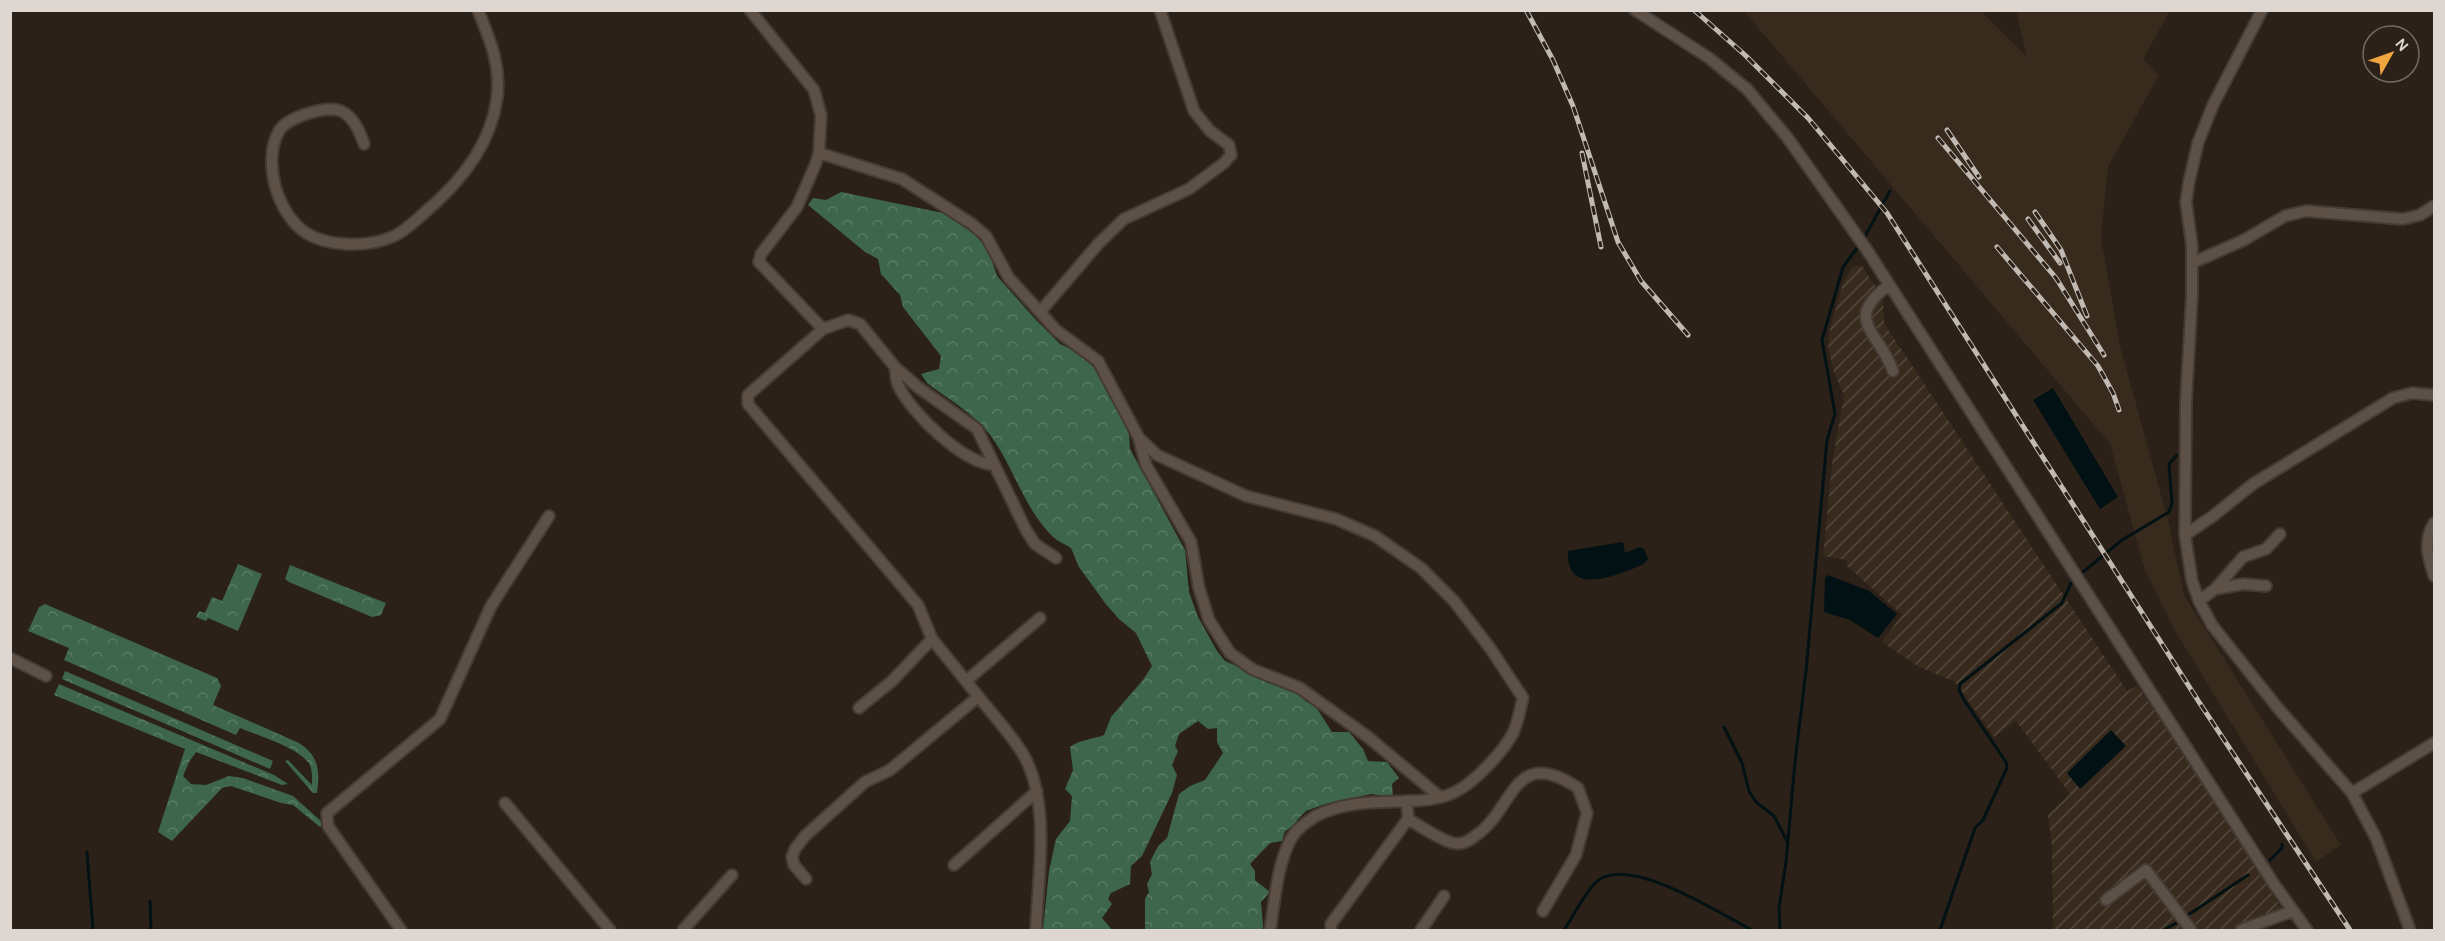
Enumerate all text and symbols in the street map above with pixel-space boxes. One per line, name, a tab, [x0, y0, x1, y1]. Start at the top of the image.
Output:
north arrow	[2361, 24, 2421, 84]
text: N	[2391, 34, 2413, 55]

